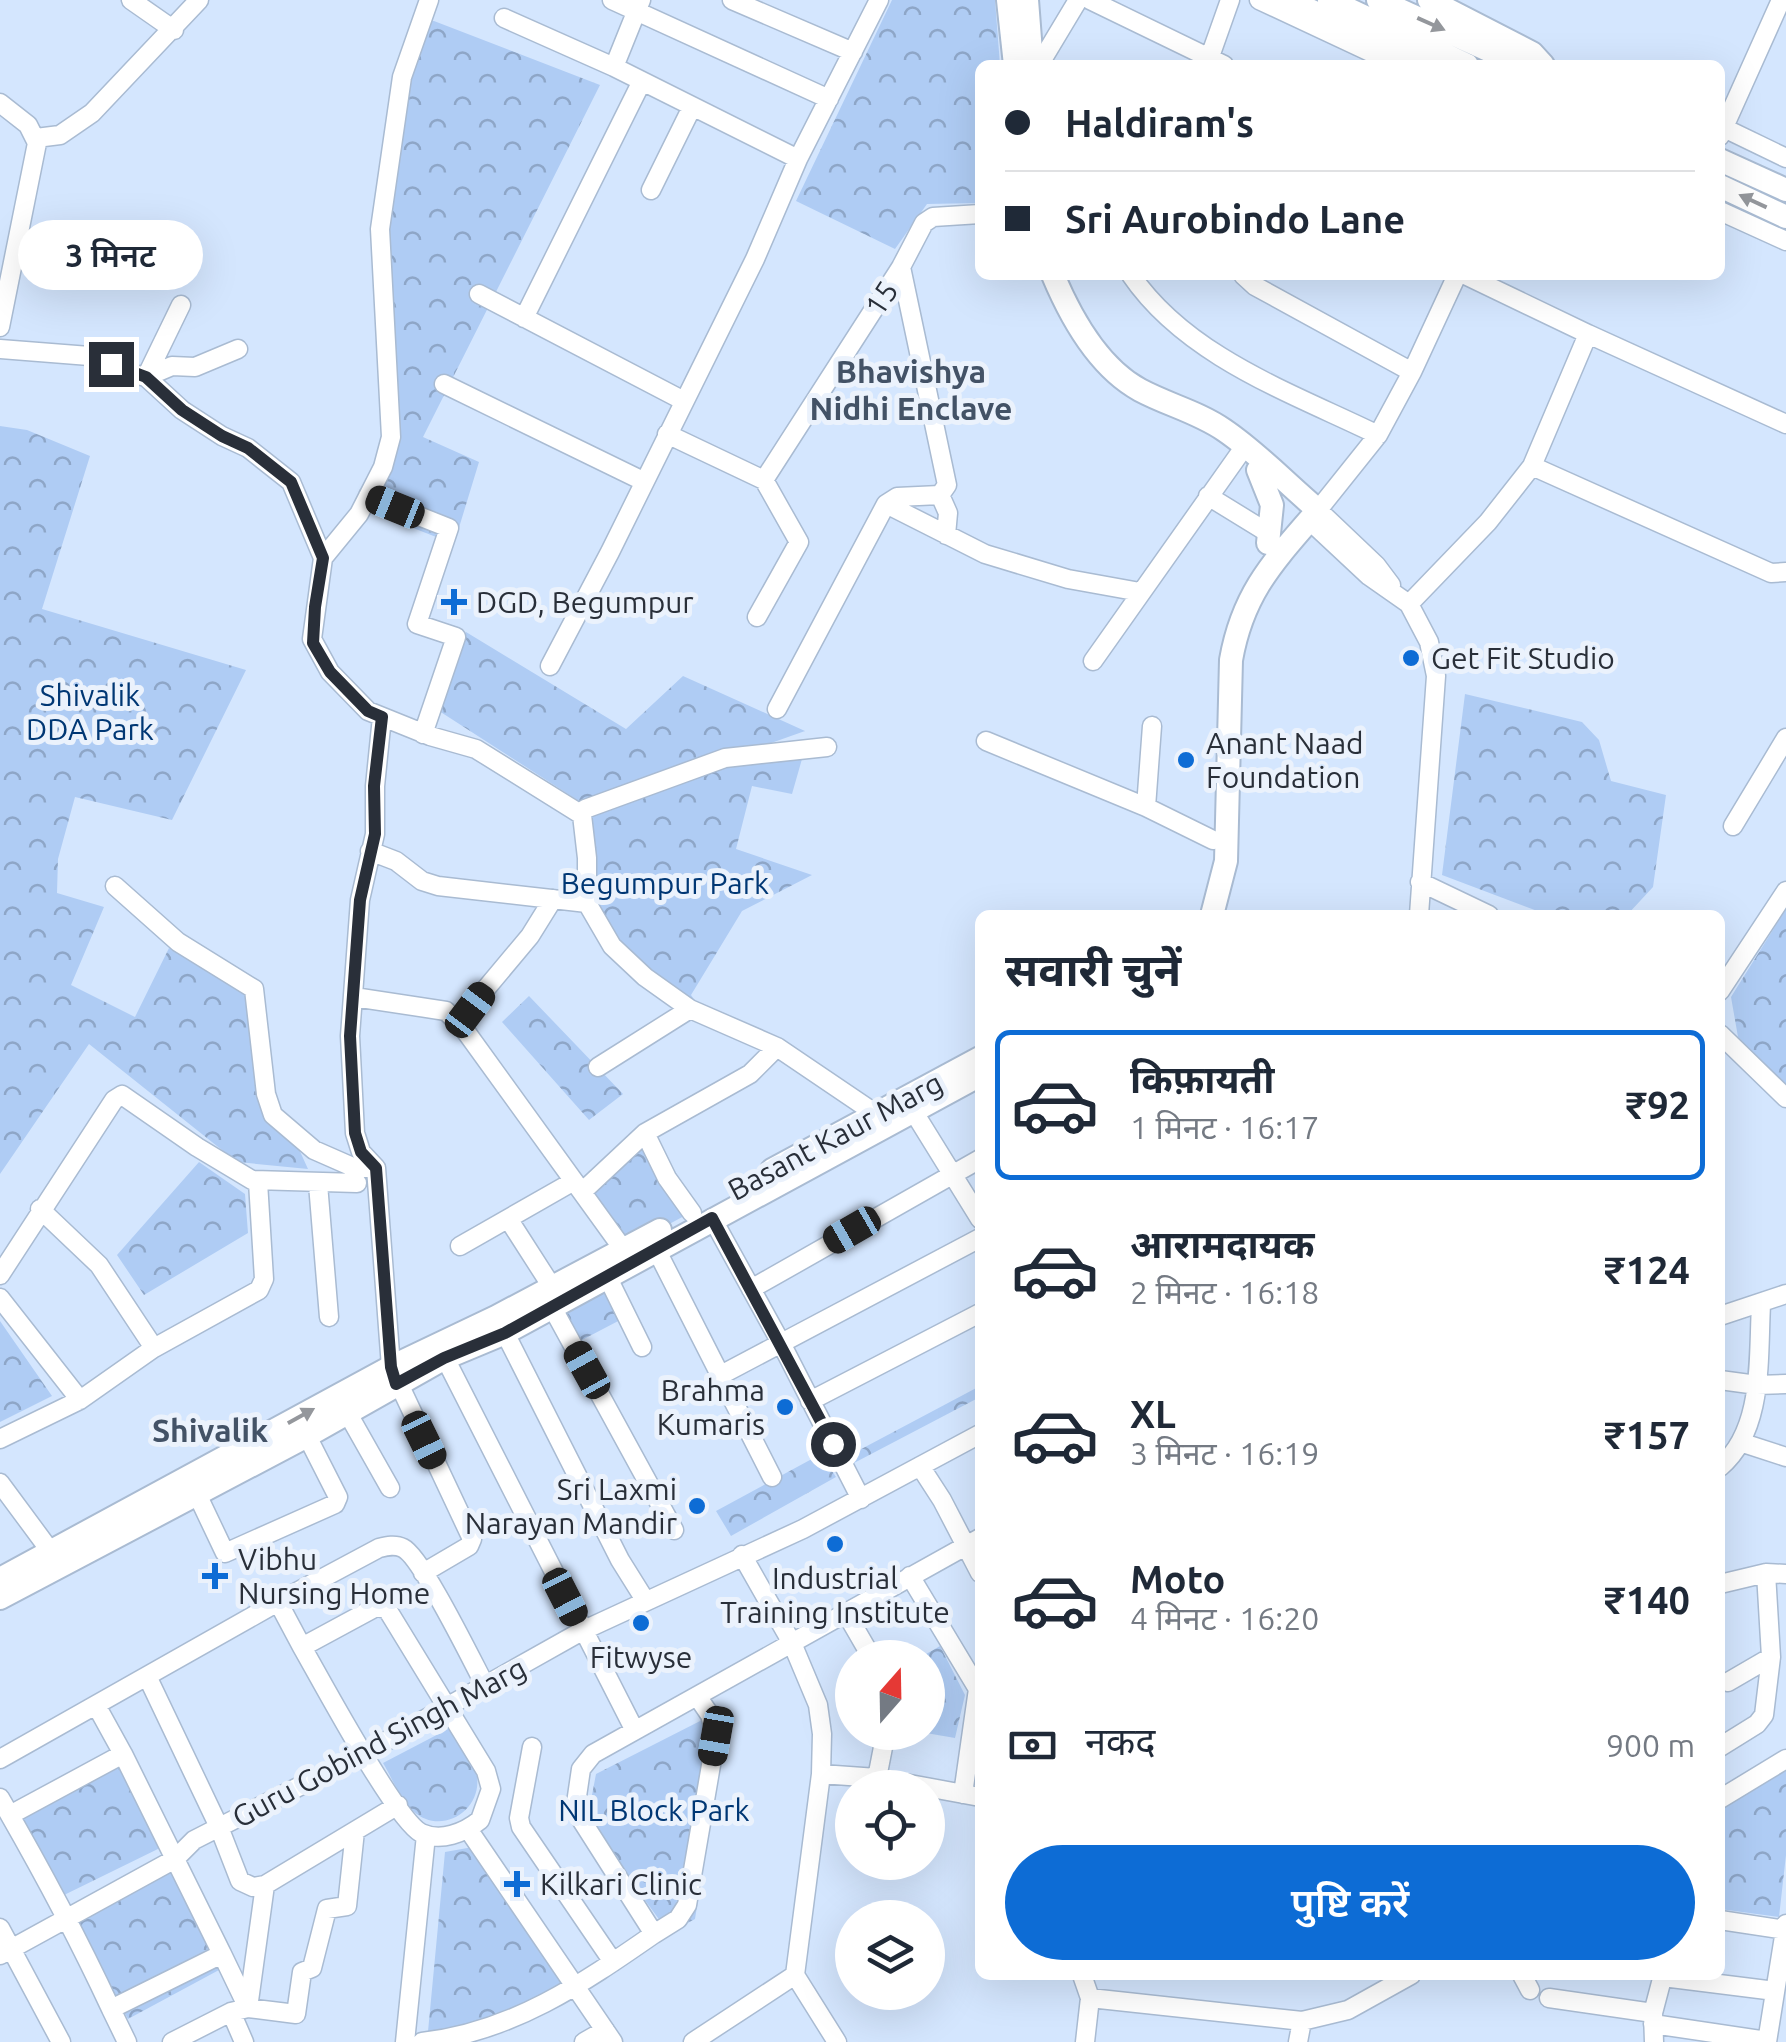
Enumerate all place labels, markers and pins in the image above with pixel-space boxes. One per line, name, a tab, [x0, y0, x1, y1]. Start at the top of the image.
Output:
place label: DGD, Begumpur	[476, 585, 694, 619]
marker: DGD, Begumpur	[441, 589, 467, 615]
place label: Get Fit Studio	[1431, 641, 1615, 675]
marker: Get Fit Studio	[1400, 647, 1422, 669]
place label: Anant Naad Foundation	[1206, 726, 1364, 794]
marker: Anant Naad Foundation	[1175, 749, 1197, 771]
place label: Brahma Kumaris	[657, 1373, 765, 1441]
marker: Brahma Kumaris	[774, 1396, 796, 1418]
place label: Sri Laxmi Narayan Mandir	[465, 1472, 678, 1540]
marker: Sri Laxmi Narayan Mandir	[686, 1495, 708, 1517]
marker: Industrial Training Institute	[824, 1533, 846, 1555]
place label: Vibhu Nursing Home	[238, 1542, 430, 1610]
place label: Industrial Training Institute	[720, 1561, 950, 1629]
marker: Vibhu Nursing Home	[202, 1563, 228, 1589]
marker: Fitwyse	[630, 1612, 652, 1634]
place label: Fitwyse	[590, 1640, 692, 1674]
place label: Kilkari Clinic	[540, 1867, 702, 1901]
marker: Kilkari Clinic	[504, 1871, 530, 1897]

